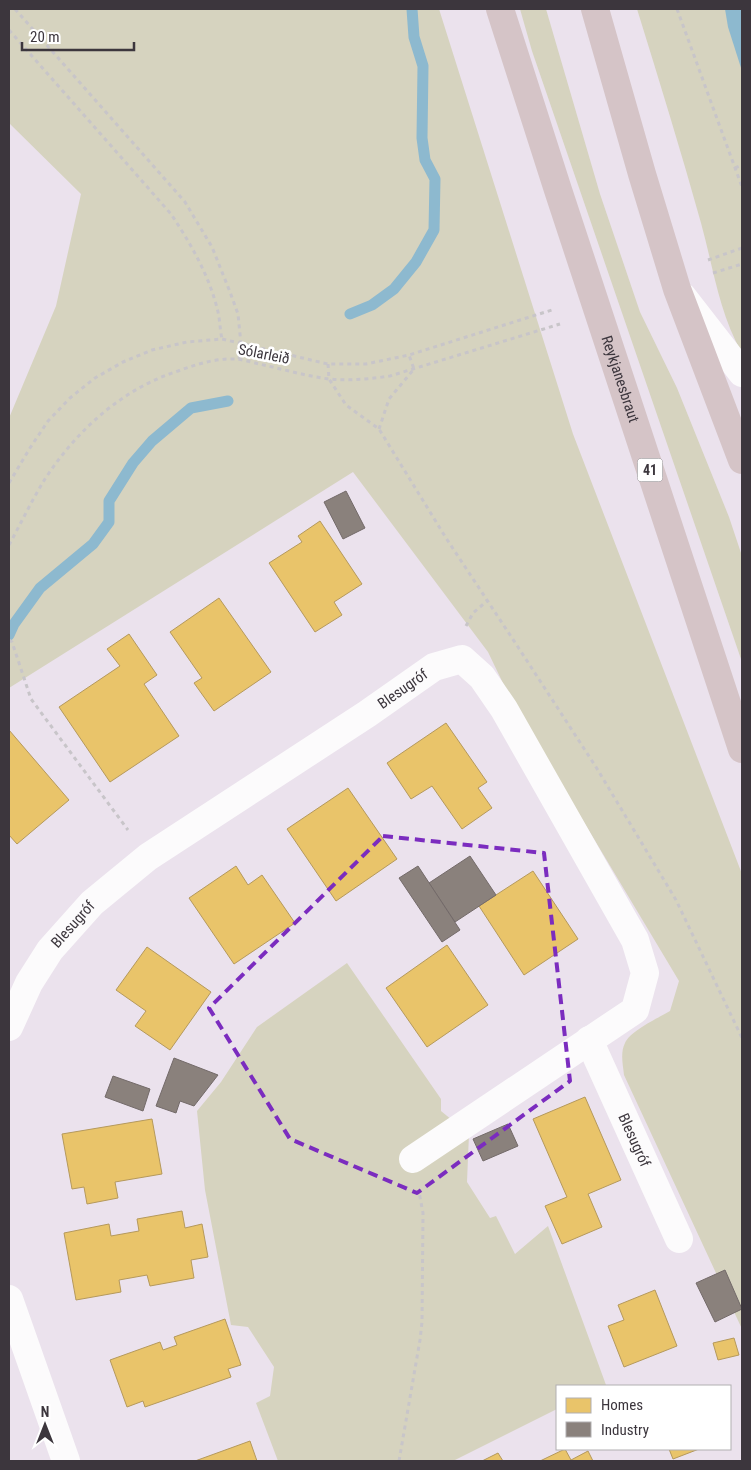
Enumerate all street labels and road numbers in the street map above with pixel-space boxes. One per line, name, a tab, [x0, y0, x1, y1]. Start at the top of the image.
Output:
street label: Reykjanesbraut	[598, 333, 643, 425]
street label: Sólarleið	[237, 340, 291, 368]
road number: 41	[638, 458, 662, 482]
street label: Blesugróf	[374, 665, 431, 713]
street label: Blesugróf	[47, 897, 99, 951]
street label: Blesugróf	[614, 1111, 654, 1170]

